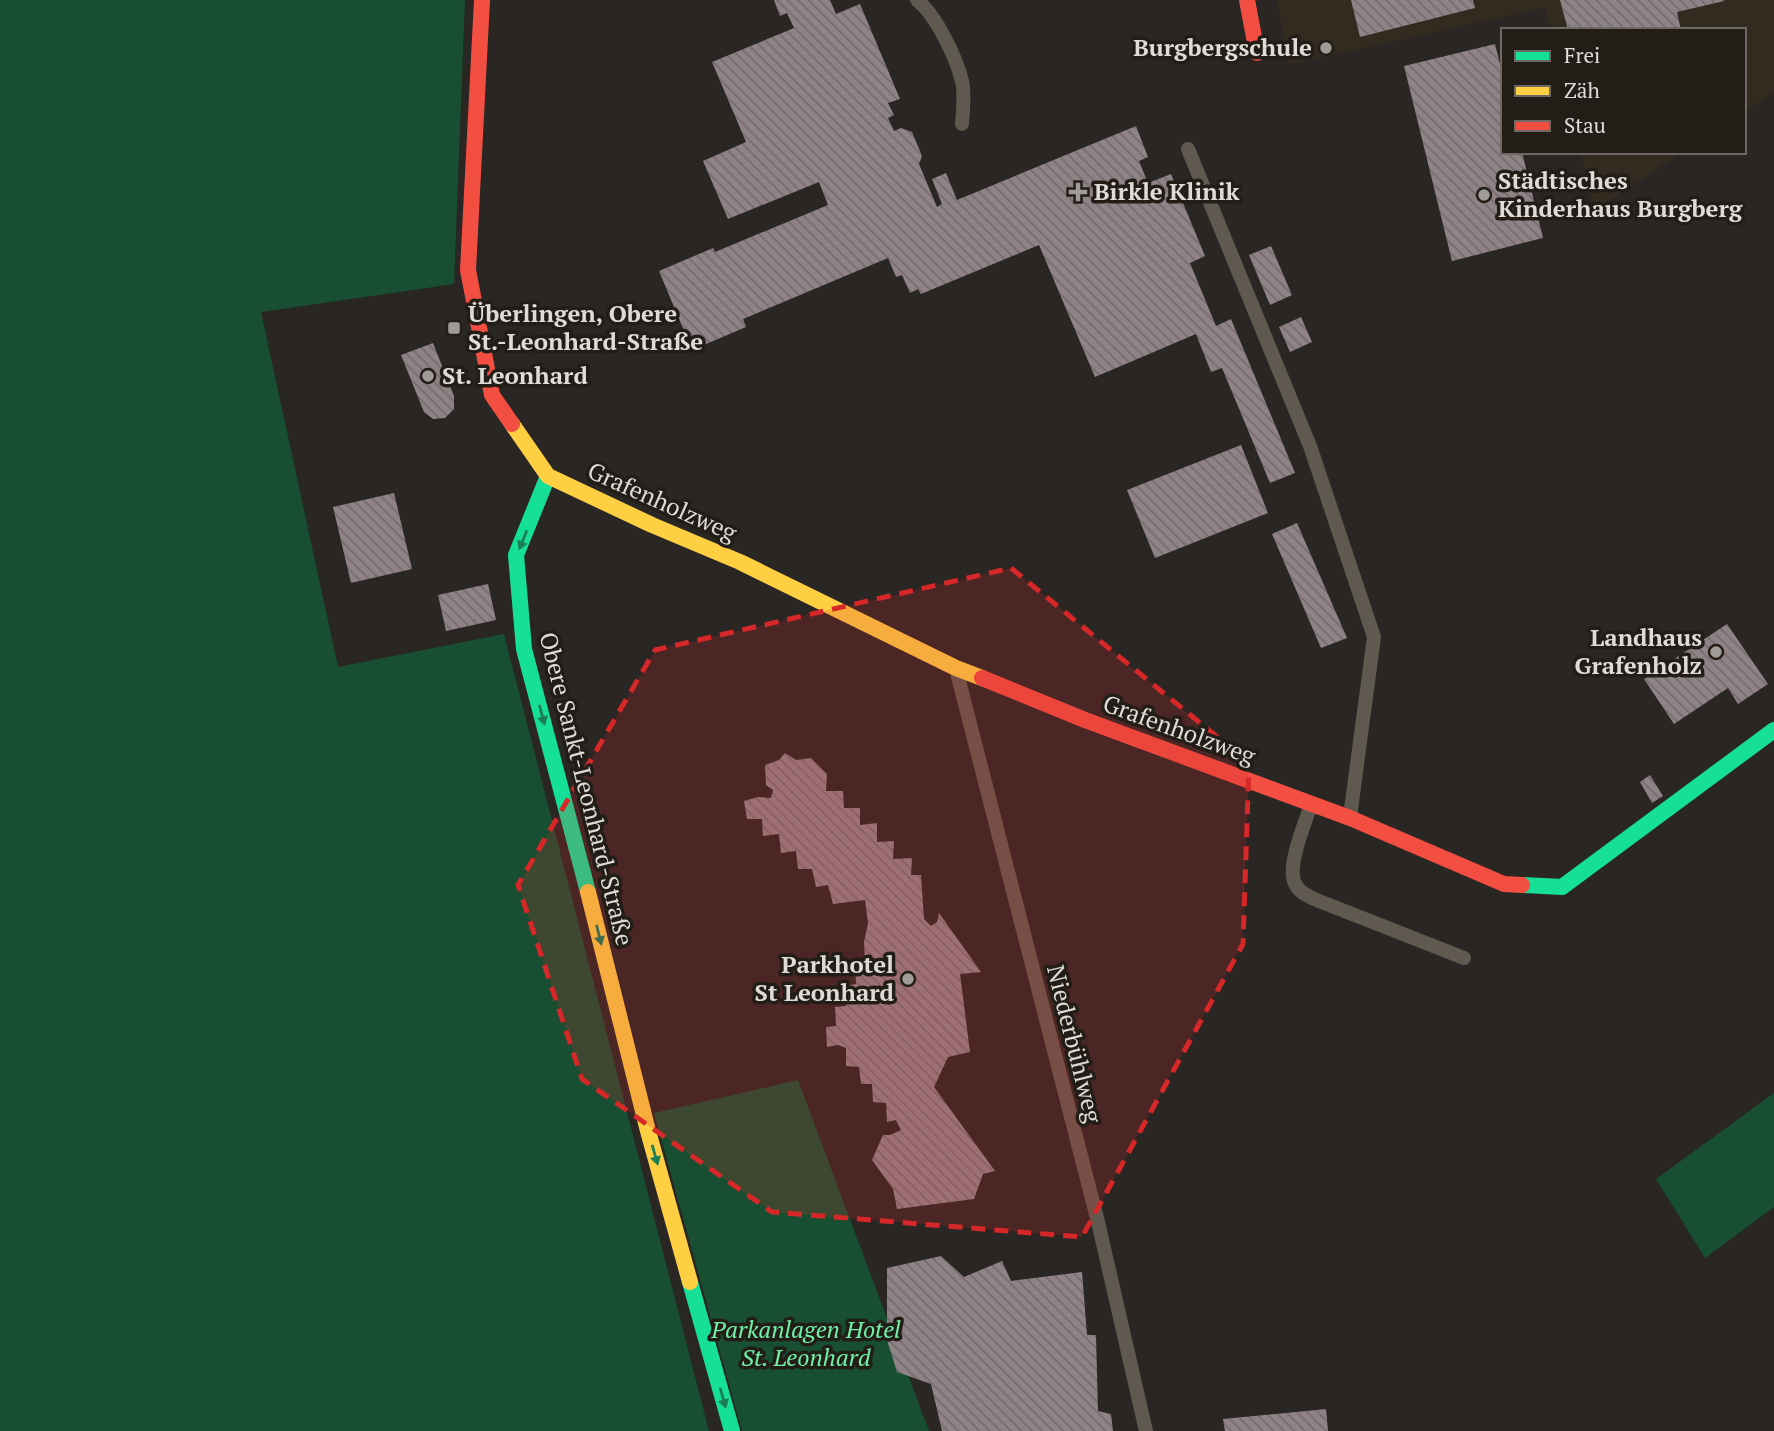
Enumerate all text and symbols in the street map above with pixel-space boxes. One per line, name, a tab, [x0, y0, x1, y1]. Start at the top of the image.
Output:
legend	[1501, 28, 1746, 154]
place label: Burgbergschule	[1133, 31, 1312, 63]
marker: Burgbergschule	[1318, 40, 1334, 56]
text: Frei	[1564, 41, 1600, 69]
text: Zäh	[1564, 76, 1600, 104]
text: Stau	[1564, 111, 1606, 139]
place label: Städtisches Kinderhaus Burgberg	[1498, 164, 1743, 224]
place label: Birkle Klinik	[1094, 175, 1240, 207]
marker: Birkle Klinik	[1068, 182, 1088, 202]
marker: Städtisches Kinderhaus Burgberg	[1476, 187, 1492, 203]
place label: Überlingen, Obere St.-Leonhard-Straße	[468, 297, 703, 357]
marker: Überlingen, Obere St.-Leonhard-Straße	[446, 320, 462, 336]
place label: St. Leonhard	[442, 359, 588, 391]
marker: St. Leonhard	[420, 368, 436, 384]
street label: Grafenholzweg	[583, 454, 742, 548]
one-way arrow	[517, 529, 528, 550]
place label: Landhaus Grafenholz	[1574, 621, 1702, 681]
street label: Obere Sankt-Leonhard-Straße	[532, 629, 641, 949]
marker: Landhaus Grafenholz	[1708, 644, 1724, 660]
street label: Grafenholzweg	[1099, 687, 1260, 772]
one-way arrow	[537, 704, 548, 726]
one-way arrow	[594, 924, 605, 946]
place label: Parkhotel St Leonhard	[755, 948, 895, 1008]
street label: Niederbühlweg	[1040, 962, 1110, 1126]
marker: Parkhotel St Leonhard	[900, 971, 916, 987]
one-way arrow	[650, 1145, 661, 1167]
park label: Parkanlagen Hotel St. Leonhard	[710, 1313, 901, 1373]
one-way arrow	[718, 1388, 728, 1409]

